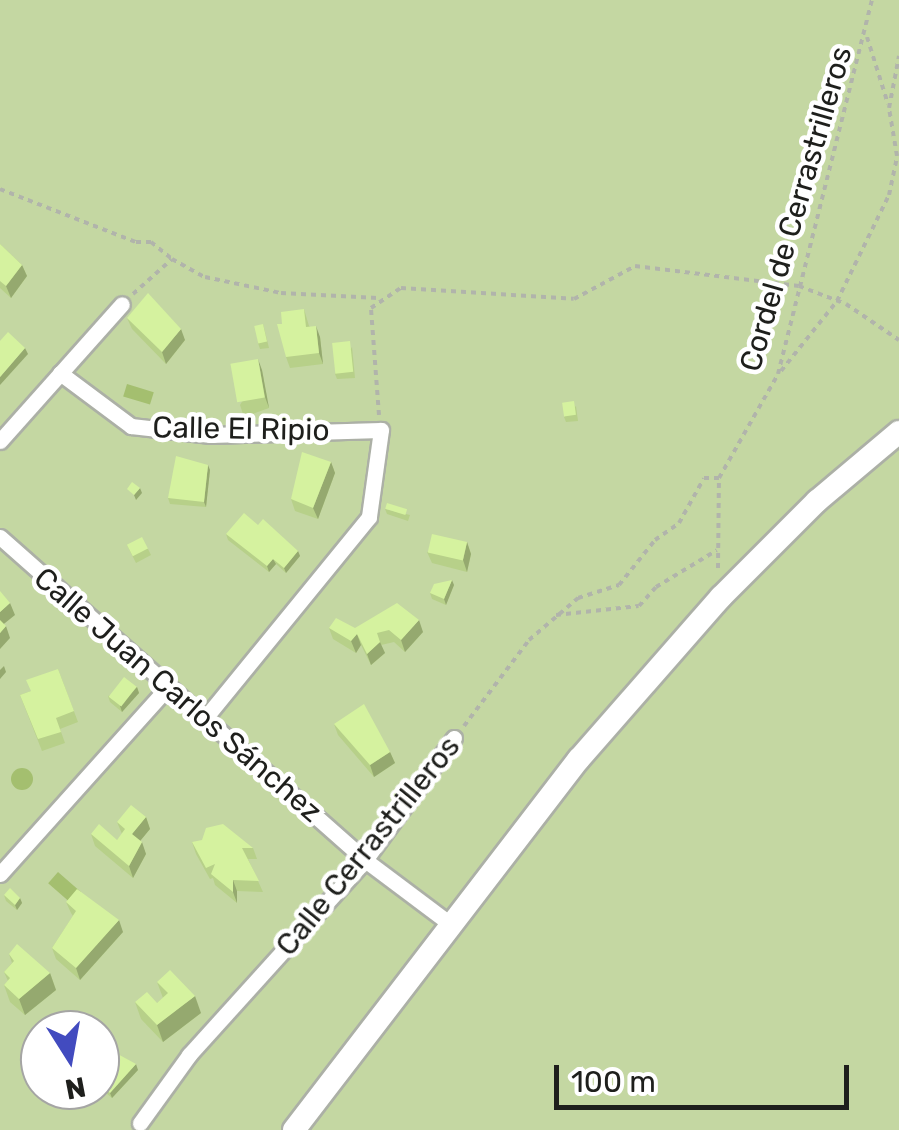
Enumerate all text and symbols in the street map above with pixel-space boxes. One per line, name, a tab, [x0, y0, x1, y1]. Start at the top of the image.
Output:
street label: Cordel de Cerrastrilleros	[732, 42, 860, 376]
street label: Calle El Ripio	[152, 409, 330, 449]
street label: Calle Juan Carlos Sánchez	[27, 560, 329, 830]
street label: Calle Cerrastrilleros	[268, 729, 468, 963]
north arrow	[20, 1010, 120, 1110]
scale bar	[559, 1045, 854, 1107]
text: 100 m	[571, 1064, 656, 1100]
text: N	[62, 1070, 88, 1106]

